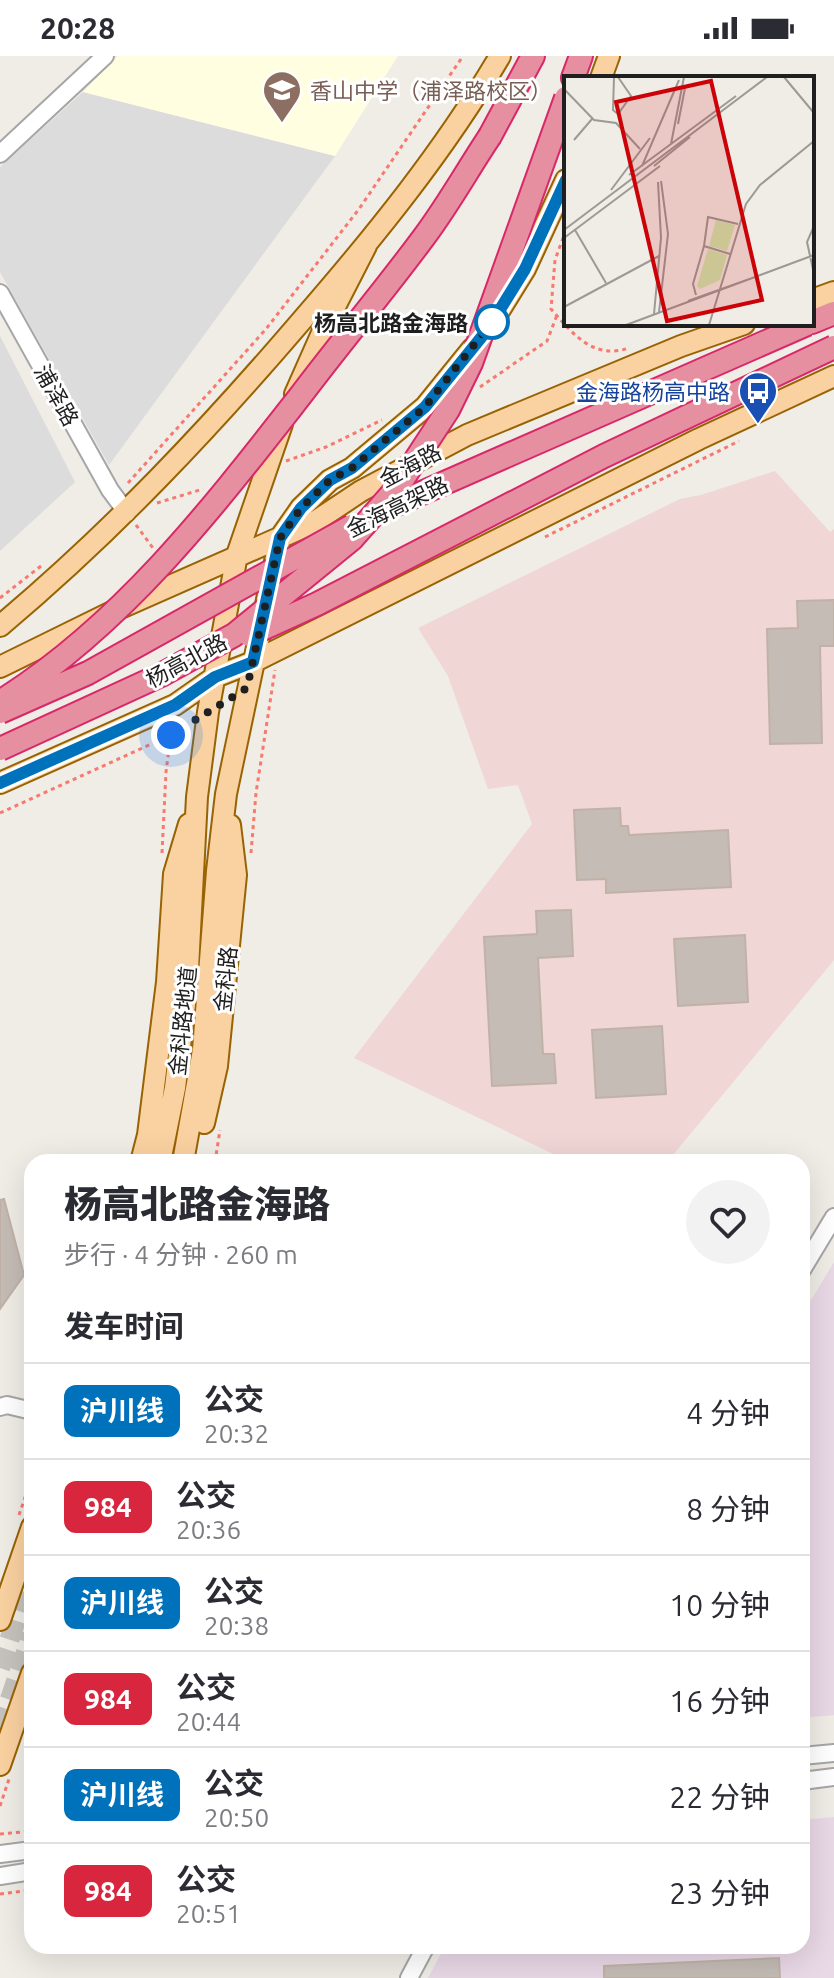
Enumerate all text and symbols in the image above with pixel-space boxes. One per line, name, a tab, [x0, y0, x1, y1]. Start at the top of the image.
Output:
text: 20:28	[40, 11, 115, 45]
school or university icon: 香山中学（浦泽路校区）	[261, 69, 303, 124]
inset map	[564, 76, 814, 326]
place label: 香山中学（浦泽路校区）	[310, 78, 552, 103]
marker: 杨高北路金海路	[475, 305, 509, 339]
place label: 杨高北路金海路	[314, 310, 468, 335]
street label: 浦泽路	[30, 360, 84, 430]
bus stop icon: 金海路杨高中路	[737, 370, 779, 425]
place label: 金海路杨高中路	[576, 379, 730, 404]
street label: 金海路	[375, 438, 445, 492]
street label: 金海高架路	[342, 471, 452, 541]
street label: 杨高北路	[141, 628, 231, 692]
your location	[151, 715, 191, 755]
street label: 金科路	[209, 945, 241, 1013]
street label: 金科路地道	[164, 965, 200, 1077]
button: heart	[686, 1180, 770, 1264]
text: 杨高北路金海路	[64, 1183, 330, 1225]
text: 步行 · 4 分钟 · 260 m	[64, 1240, 298, 1269]
text: 发车时间	[64, 1309, 184, 1343]
text: 公交	[204, 1382, 264, 1416]
text: 沪川线	[80, 1395, 164, 1426]
text: 4 分钟	[686, 1396, 770, 1430]
text: 20:32	[204, 1419, 269, 1448]
text: 公交	[176, 1478, 236, 1512]
text: 984	[84, 1491, 132, 1522]
text: 8 分钟	[686, 1492, 770, 1526]
text: 20:36	[176, 1515, 241, 1544]
text: 公交	[204, 1574, 264, 1608]
text: 沪川线	[80, 1587, 164, 1618]
text: 10 分钟	[669, 1588, 770, 1622]
text: 20:38	[204, 1611, 269, 1640]
text: 公交	[176, 1670, 236, 1704]
text: 984	[84, 1683, 132, 1714]
text: 16 分钟	[669, 1684, 770, 1718]
text: 20:44	[176, 1707, 241, 1736]
text: 公交	[204, 1766, 264, 1800]
text: 沪川线	[80, 1779, 164, 1810]
text: 22 分钟	[669, 1780, 770, 1814]
text: 20:50	[204, 1803, 269, 1832]
text: 公交	[176, 1862, 236, 1896]
text: 984	[84, 1875, 132, 1906]
text: 23 分钟	[669, 1876, 770, 1910]
text: 20:51	[176, 1899, 241, 1928]

